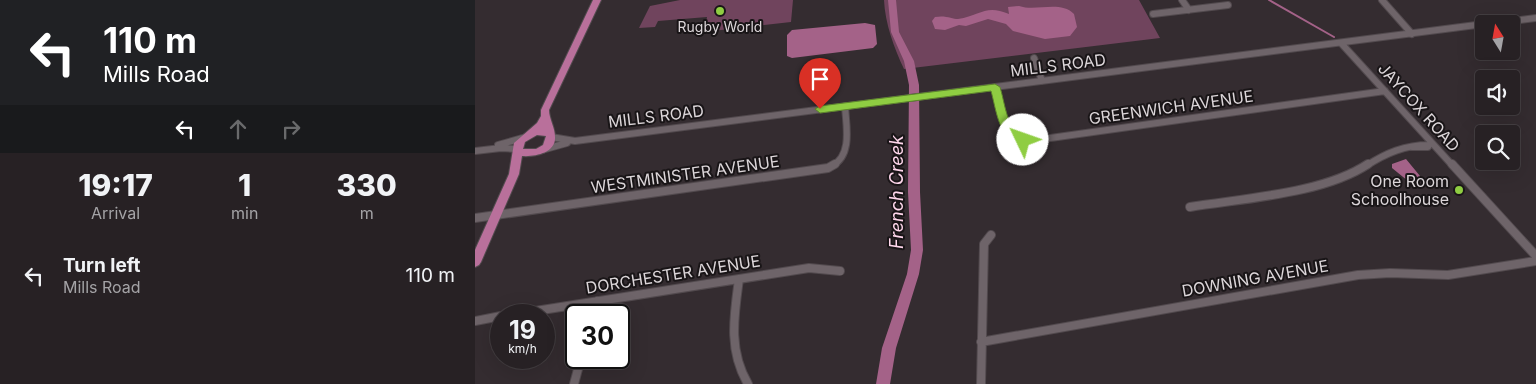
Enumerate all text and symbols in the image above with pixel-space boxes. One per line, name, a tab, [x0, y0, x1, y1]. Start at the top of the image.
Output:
marker: Rugby World	[714, 5, 726, 17]
north arrow	[1475, 15, 1520, 60]
map controls	[1475, 15, 1520, 170]
place label: Rugby World	[678, 18, 762, 35]
text: 110 m	[103, 19, 197, 61]
icon: left	[20, 20, 85, 85]
street label: MILLS ROAD	[1009, 49, 1107, 81]
pin	[799, 58, 841, 109]
street label: JAYCOX ROAD	[1374, 59, 1464, 155]
text: Mills Road	[103, 61, 210, 87]
icon: arrive	[806, 65, 834, 93]
button: sound	[1475, 70, 1520, 115]
street label: GREENWICH AVENUE	[1087, 86, 1255, 128]
street label: MILLS ROAD	[607, 100, 705, 132]
position arrow	[996, 113, 1048, 165]
icon: left	[171, 115, 199, 143]
icon: ahead	[224, 115, 252, 143]
icon: right	[277, 115, 305, 143]
button: search	[1475, 125, 1520, 170]
water label: French Creek	[886, 134, 907, 249]
street label: WESTMINISTER AVENUE	[589, 151, 781, 197]
text: 19:17	[78, 167, 153, 203]
text: 1	[238, 167, 251, 203]
text: 330	[337, 167, 397, 203]
place label: One Room Schoolhouse	[1351, 171, 1449, 209]
marker: One Room Schoolhouse	[1453, 184, 1465, 196]
text: Arrival	[91, 203, 140, 223]
text: min	[231, 203, 258, 223]
text: m	[360, 203, 374, 223]
street label: DORCHESTER AVENUE	[584, 250, 762, 298]
text: Turn left	[63, 254, 141, 277]
street label: DOWNING AVENUE	[1180, 255, 1330, 301]
icon: left	[20, 262, 48, 290]
text: 110 m	[406, 264, 455, 287]
text: Mills Road	[63, 277, 141, 297]
speed limit sign: 30	[565, 304, 630, 369]
text: 19	[509, 315, 536, 345]
text: km/h	[508, 341, 537, 356]

